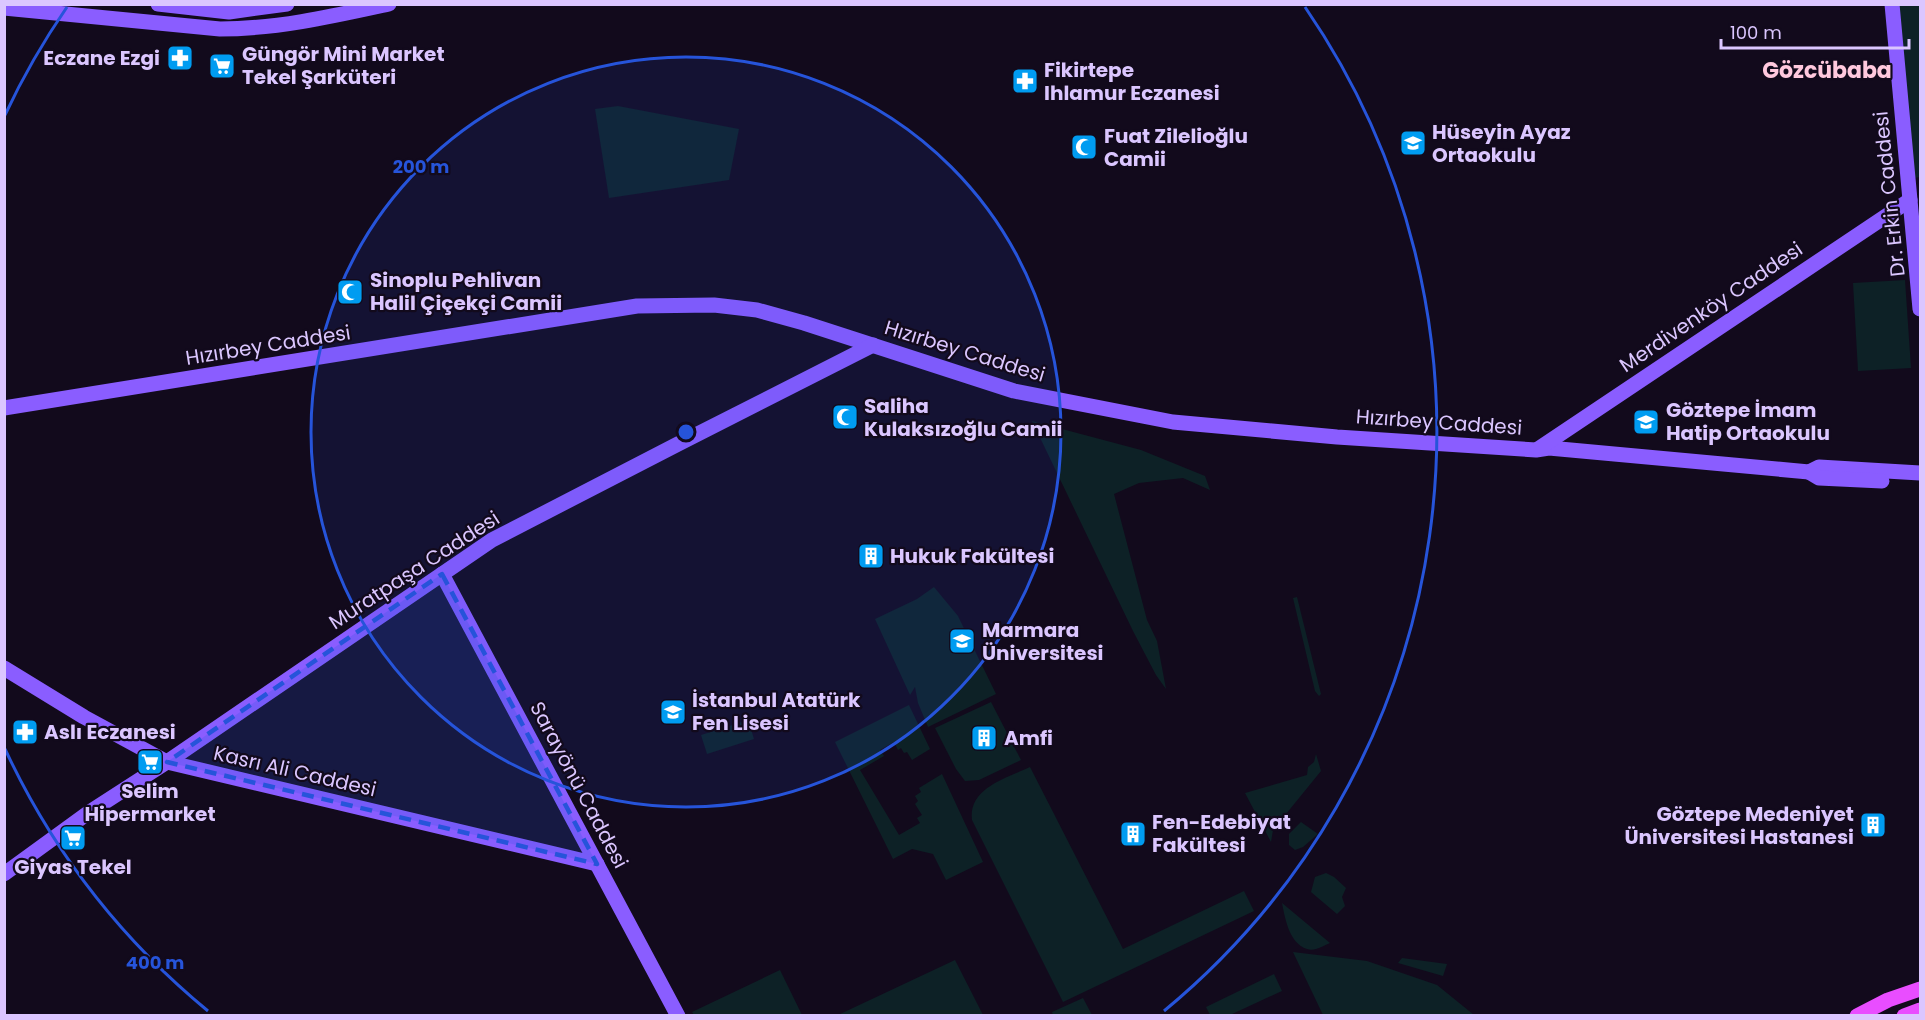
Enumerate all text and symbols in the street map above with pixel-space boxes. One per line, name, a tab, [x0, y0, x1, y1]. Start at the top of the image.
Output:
scale bar	[1721, 12, 1908, 50]
text: 100 m	[1730, 20, 1782, 45]
place label: Güngör Mini Market Tekel Şarküteri	[242, 40, 445, 91]
pharmacy icon: Eczane Ezgi	[165, 43, 195, 73]
place label: Eczane Ezgi	[43, 44, 160, 72]
supermarket icon: Güngör Mini Market Tekel Şarküteri	[207, 51, 237, 81]
district label: Gözcübaba	[1762, 55, 1892, 86]
place label: Fikirtepe Ihlamur Eczanesi	[1044, 56, 1220, 107]
pharmacy icon: Fikirtepe Ihlamur Eczanesi	[1010, 66, 1040, 96]
street label: Dr. Erkin Caddesi	[1866, 110, 1912, 278]
place label: Hüseyin Ayaz Ortaokulu	[1432, 118, 1571, 169]
place label: Fuat Zilelioğlu Camii	[1104, 122, 1248, 173]
school or university icon: Hüseyin Ayaz Ortaokulu	[1398, 128, 1428, 158]
mosque icon: Fuat Zilelioğlu Camii	[1069, 132, 1099, 162]
text: 200 m	[393, 154, 449, 179]
street label: Merdivenköy Caddesi	[1614, 235, 1808, 379]
place label: Sinoplu Pehlivan Halil Çiçekçi Camii	[370, 266, 562, 317]
mosque icon: Sinoplu Pehlivan Halil Çiçekçi Camii	[335, 277, 365, 307]
street label: Hızırbey Caddesi	[881, 313, 1049, 389]
street label: Hızırbey Caddesi	[184, 318, 352, 372]
place label: Saliha Kulaksızoğlu Camii	[864, 392, 1063, 443]
place label: Göztepe İmam Hatip Ortaokulu	[1666, 396, 1830, 447]
mosque icon: Saliha Kulaksızoğlu Camii	[830, 402, 860, 432]
street label: Hızırbey Caddesi	[1355, 402, 1523, 442]
school or university icon: Göztepe İmam Hatip Ortaokulu	[1631, 407, 1661, 437]
centre of rings	[676, 422, 696, 442]
street label: Muratpaşa Caddesi	[323, 504, 505, 636]
building icon: Hukuk Fakültesi	[856, 541, 886, 571]
place label: Hukuk Fakültesi	[890, 542, 1054, 570]
place label: Marmara Üniversitesi	[982, 616, 1103, 667]
school or university icon: Marmara Üniversitesi	[947, 626, 977, 656]
place label: İstanbul Atatürk Fen Lisesi	[692, 686, 861, 737]
street label: Sarayönü Caddesi	[523, 697, 635, 873]
school or university icon: İstanbul Atatürk Fen Lisesi	[658, 697, 688, 727]
pharmacy icon: Aslı Eczanesi	[10, 717, 40, 747]
place label: Aslı Eczanesi	[44, 718, 176, 746]
building icon: Amfi	[969, 723, 999, 753]
place label: Amfi	[1004, 724, 1053, 752]
street label: Kasrı Ali Caddesi	[211, 739, 379, 803]
supermarket icon: Selim Hipermarket	[135, 747, 165, 777]
place label: Selim Hipermarket	[84, 777, 216, 828]
place label: Göztepe Medeniyet Üniversitesi Hastanesi	[1624, 800, 1854, 851]
place label: Fen-Edebiyat Fakültesi	[1152, 808, 1291, 859]
building icon: Göztepe Medeniyet Üniversitesi Hastanesi	[1858, 810, 1888, 840]
building icon: Fen-Edebiyat Fakültesi	[1118, 819, 1148, 849]
supermarket icon: Giyas Tekel	[58, 823, 88, 853]
place label: Giyas Tekel	[14, 853, 132, 881]
text: 400 m	[126, 950, 184, 975]

